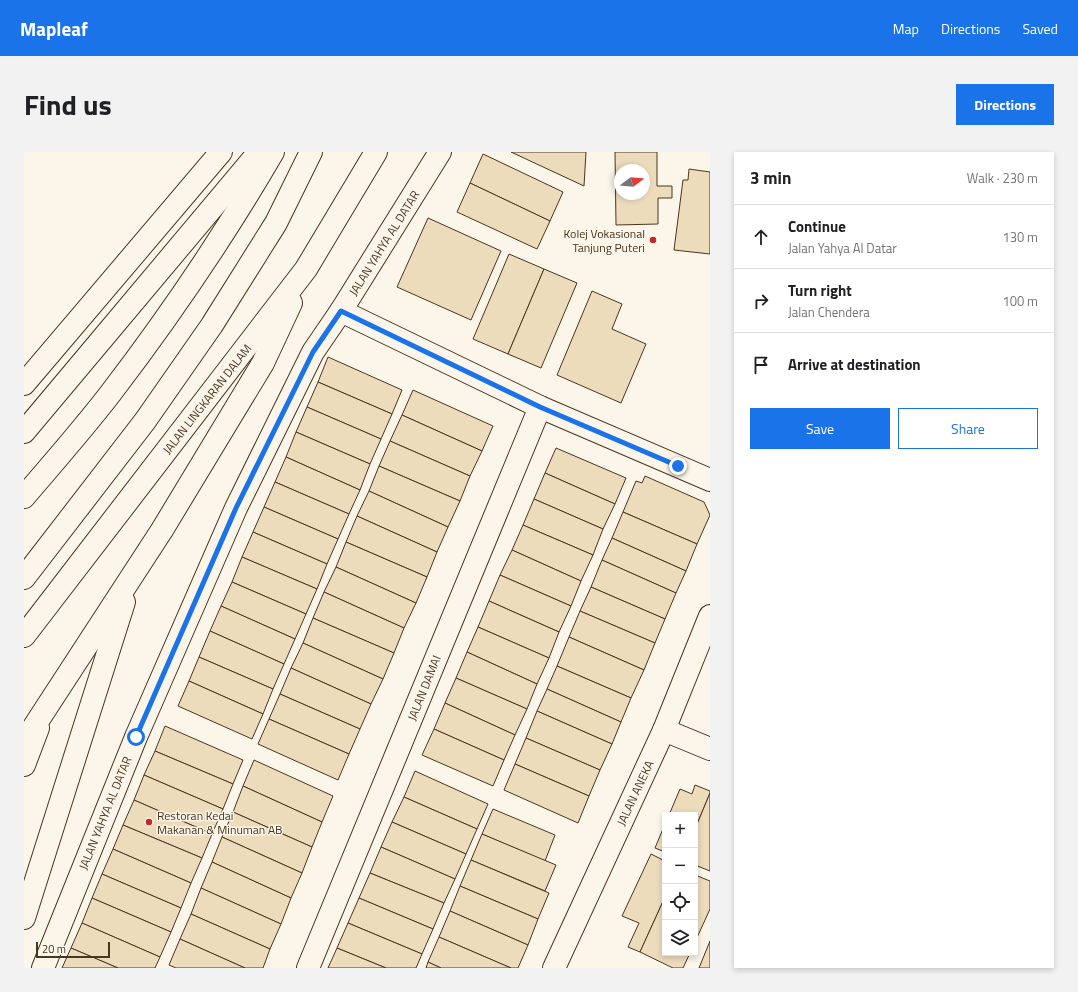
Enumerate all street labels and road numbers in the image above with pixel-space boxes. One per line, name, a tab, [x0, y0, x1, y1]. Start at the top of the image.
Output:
street label: JALAN YAHYA AL DATAR	[344, 187, 424, 299]
street label: JALAN LINGKARAN DALAM	[158, 340, 256, 458]
street label: JALAN DAMAI	[402, 652, 446, 724]
street label: JALAN YAHYA AL DATAR	[74, 753, 136, 873]
street label: JALAN ANEKA	[612, 757, 658, 829]

